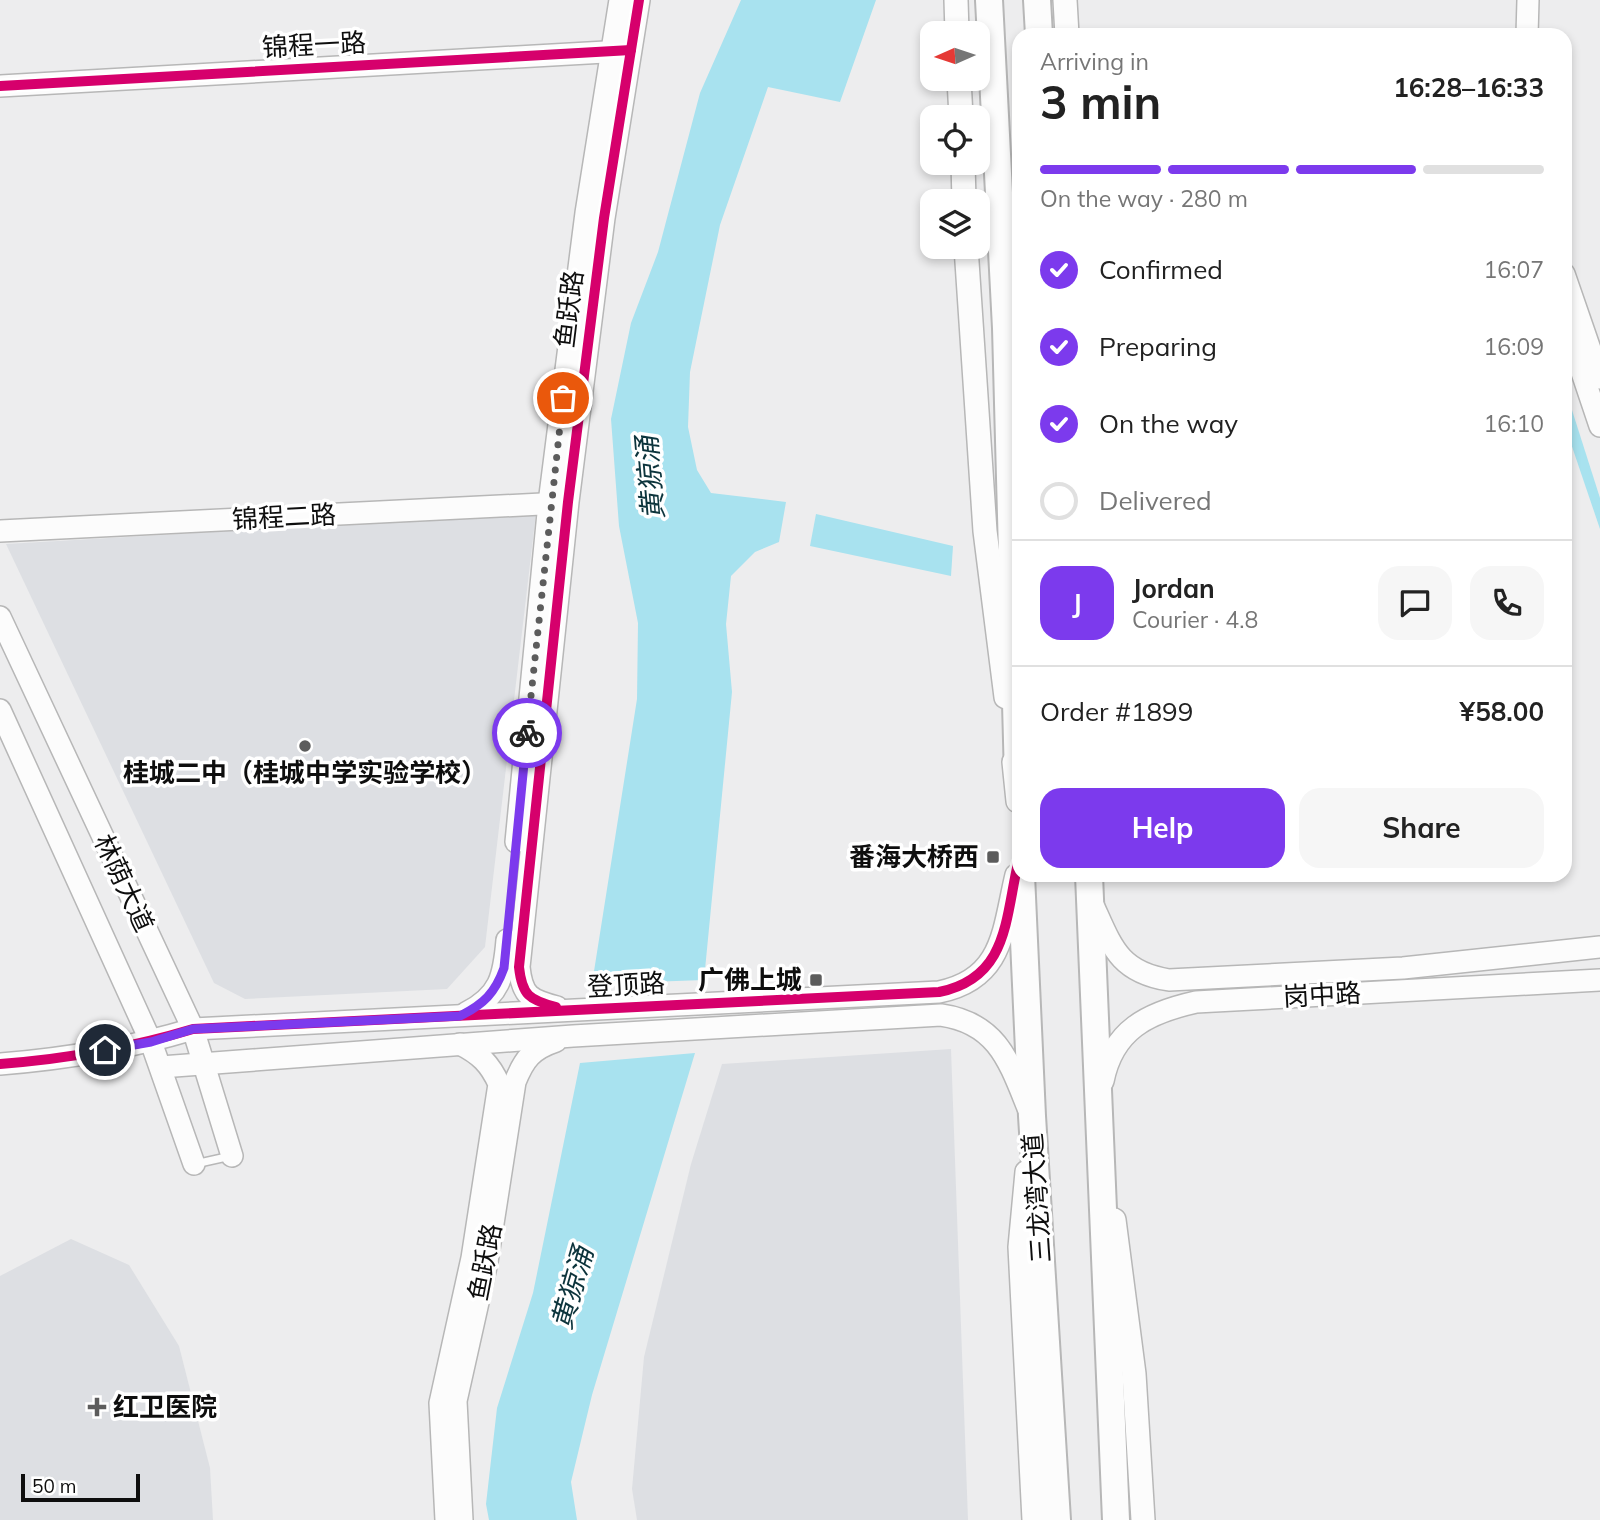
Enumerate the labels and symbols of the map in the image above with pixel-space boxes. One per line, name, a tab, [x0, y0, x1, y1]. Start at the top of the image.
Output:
north arrow	[920, 21, 990, 91]
street label: 锦程一路	[261, 25, 367, 64]
street label: 鱼跃路	[547, 268, 590, 350]
pin	[533, 368, 593, 428]
water label: 黄猄涌	[628, 432, 671, 521]
street label: 锦程二路	[231, 497, 337, 536]
courier	[492, 698, 562, 768]
marker: 桂城二中（桂城中学实验学校）	[297, 738, 313, 754]
place label: 桂城二中（桂城中学实验学校）	[123, 756, 487, 789]
street label: 林荫大道	[88, 829, 161, 937]
place label: 番海大桥西	[849, 840, 979, 873]
marker: 番海大桥西	[985, 849, 1001, 865]
place label: 广佛上城	[698, 963, 802, 996]
street label: 登顶路	[586, 966, 666, 1003]
marker: 广佛上城	[808, 972, 824, 988]
street label: 岗中路	[1282, 976, 1362, 1013]
pin	[75, 1020, 135, 1080]
street label: 三龙湾大道	[1016, 1132, 1057, 1264]
street label: 鱼跃路	[461, 1220, 508, 1303]
water label: 黄猄涌	[543, 1240, 601, 1333]
place label: 红卫医院	[113, 1390, 217, 1423]
marker: 红卫医院	[87, 1397, 107, 1417]
scale bar	[21, 1471, 140, 1503]

